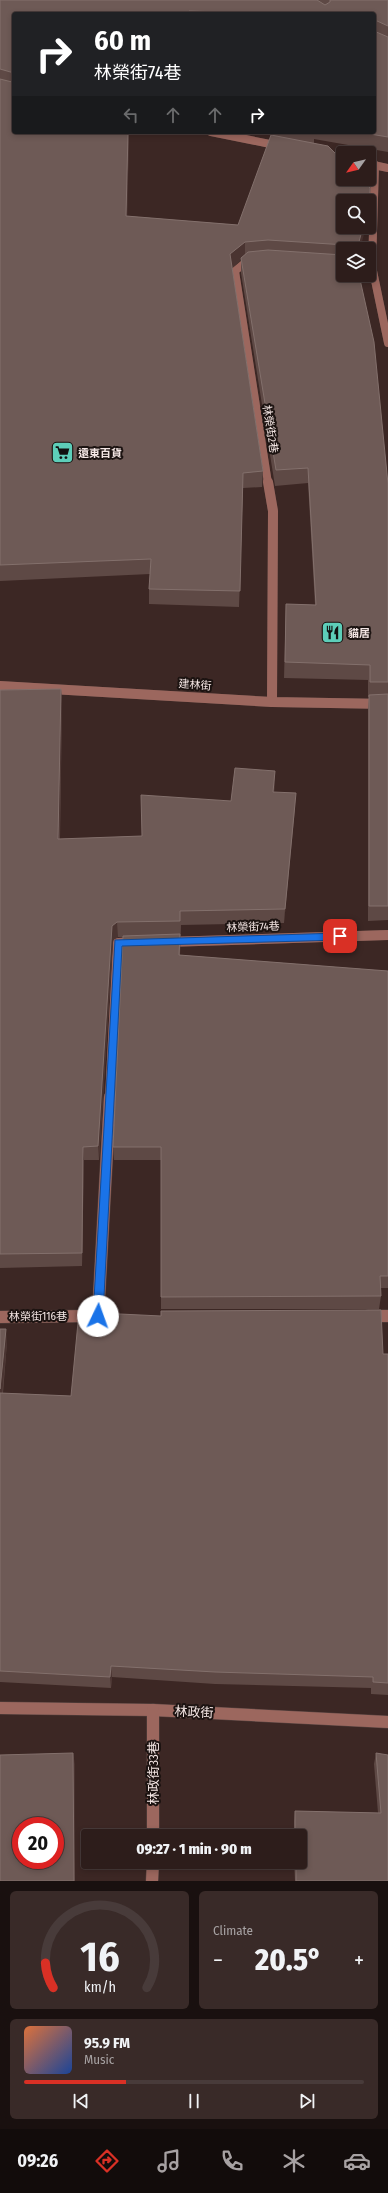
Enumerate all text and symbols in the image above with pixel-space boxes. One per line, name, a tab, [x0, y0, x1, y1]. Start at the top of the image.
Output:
text: 60 m	[94, 24, 151, 57]
icon: right	[28, 28, 80, 80]
text: 林榮街74巷	[94, 62, 181, 84]
icon: left	[120, 104, 142, 126]
icon: ahead	[162, 104, 184, 126]
icon: ahead	[204, 104, 226, 126]
icon: right	[246, 104, 268, 126]
north arrow	[336, 146, 376, 186]
map controls	[336, 146, 376, 282]
button: search	[336, 194, 376, 234]
button: layers	[336, 242, 376, 282]
street label: 林榮街2巷	[260, 404, 280, 454]
supermarket icon: 遠東百貨	[50, 440, 76, 466]
place label: 遠東百貨	[78, 447, 122, 460]
restaurant icon: 貓居	[320, 620, 346, 646]
place label: 貓居	[348, 627, 370, 640]
street label: 建林街	[178, 677, 212, 693]
pin	[323, 919, 357, 953]
street label: 林榮街74巷	[226, 920, 280, 934]
icon: arrive	[329, 925, 351, 947]
position arrow	[77, 1295, 119, 1337]
street label: 林榮街116巷	[9, 1310, 67, 1323]
street label: 林政街	[174, 1703, 214, 1721]
street label: 林政街33巷	[146, 1741, 161, 1805]
speed limit sign: 20	[12, 1817, 64, 1869]
text: 09:27 · 1 min · 90 m	[136, 1840, 252, 1858]
text: Climate	[213, 1923, 253, 1938]
text: 16	[80, 1932, 119, 1982]
text: 20.5°	[255, 1942, 322, 1978]
text: −	[213, 1947, 223, 1974]
text: +	[354, 1947, 364, 1974]
text: km/h	[84, 1979, 115, 1996]
text: 95.9 FM	[84, 2034, 130, 2052]
text: Music	[84, 2052, 114, 2067]
icon: previous	[70, 2090, 92, 2112]
icon: pause	[183, 2090, 205, 2112]
icon: next	[296, 2090, 318, 2112]
icon: directions	[93, 2147, 121, 2175]
icon: music	[155, 2147, 183, 2175]
icon: phone	[218, 2147, 246, 2175]
icon: climate	[280, 2147, 308, 2175]
icon: car	[343, 2147, 371, 2175]
text: 09:26	[17, 2150, 58, 2172]

